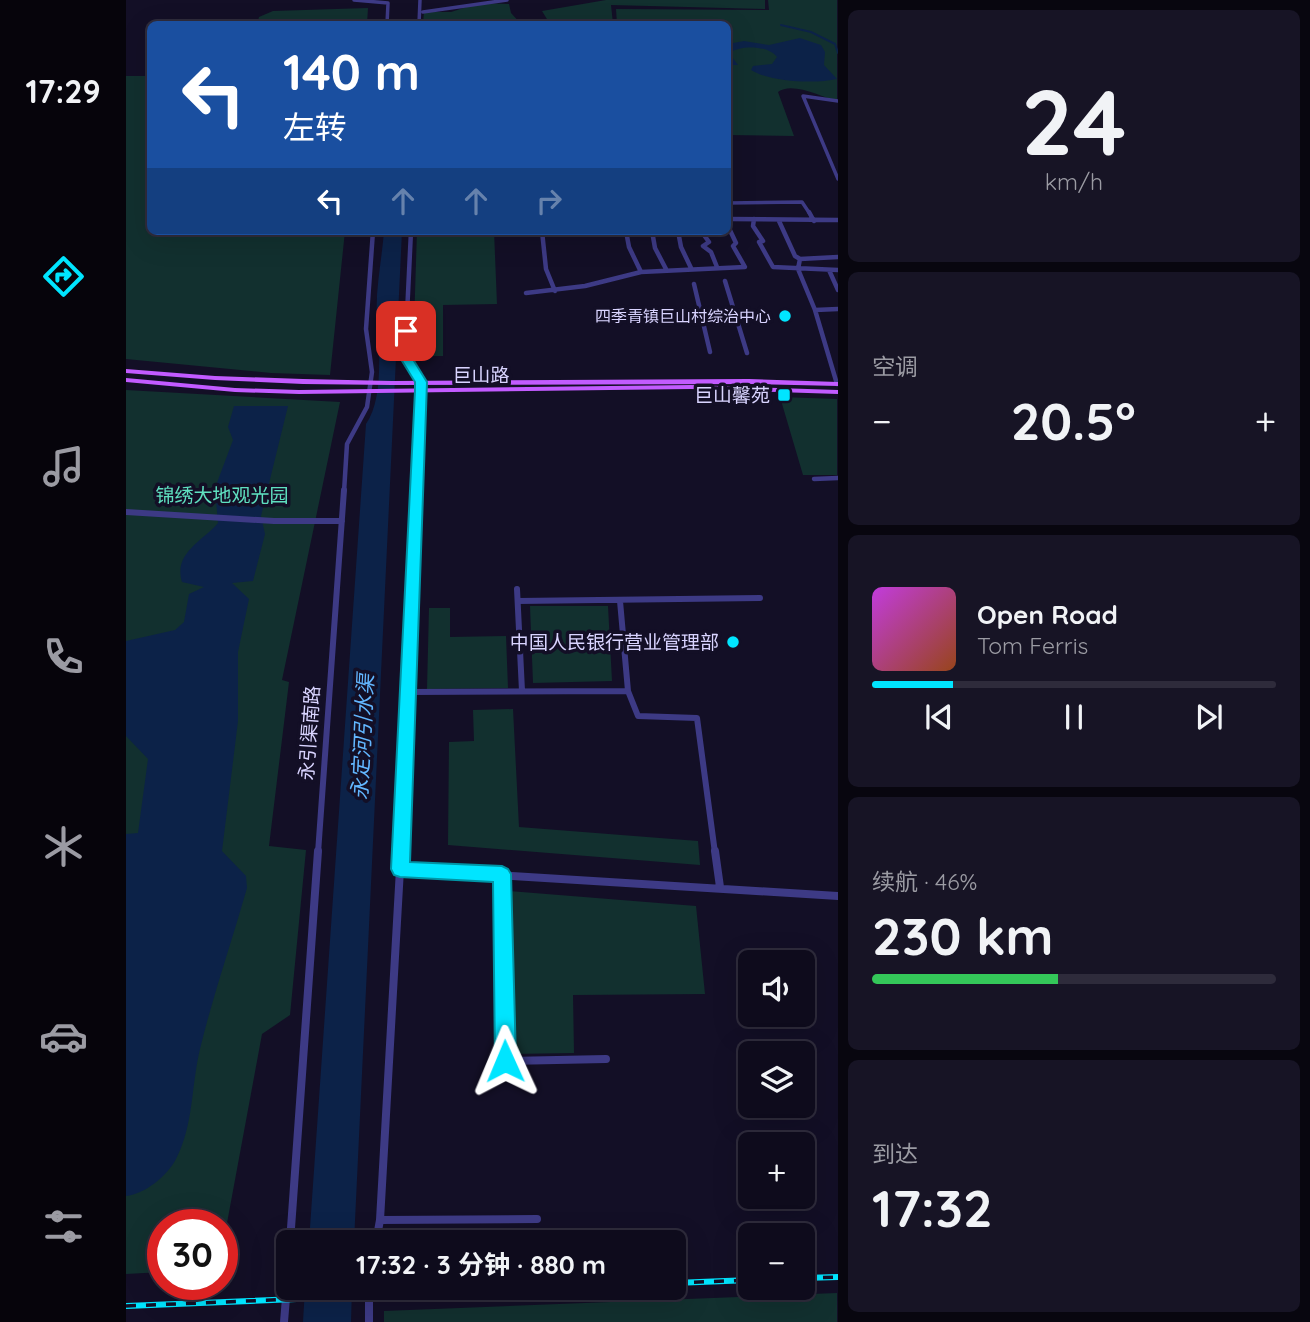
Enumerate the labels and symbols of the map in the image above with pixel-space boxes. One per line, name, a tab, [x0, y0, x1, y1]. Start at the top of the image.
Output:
pin	[376, 301, 436, 361]
place label: 四季青镇巨山村综治中心	[595, 306, 771, 326]
marker: 四季青镇巨山村综治中心	[777, 308, 793, 324]
street label: 巨山路	[452, 363, 510, 387]
place label: 巨山馨苑	[694, 383, 770, 407]
marker: 巨山馨苑	[776, 387, 792, 403]
park label: 锦绣大地观光园	[155, 483, 289, 507]
place label: 中国人民银行营业管理部	[510, 630, 719, 654]
marker: 中国人民银行营业管理部	[725, 634, 741, 650]
water label: 永定河引水渠	[346, 670, 378, 801]
street label: 永引渠南路	[294, 685, 324, 781]
position arrow	[468, 1024, 542, 1098]
speed limit sign: 30	[147, 1209, 238, 1300]

